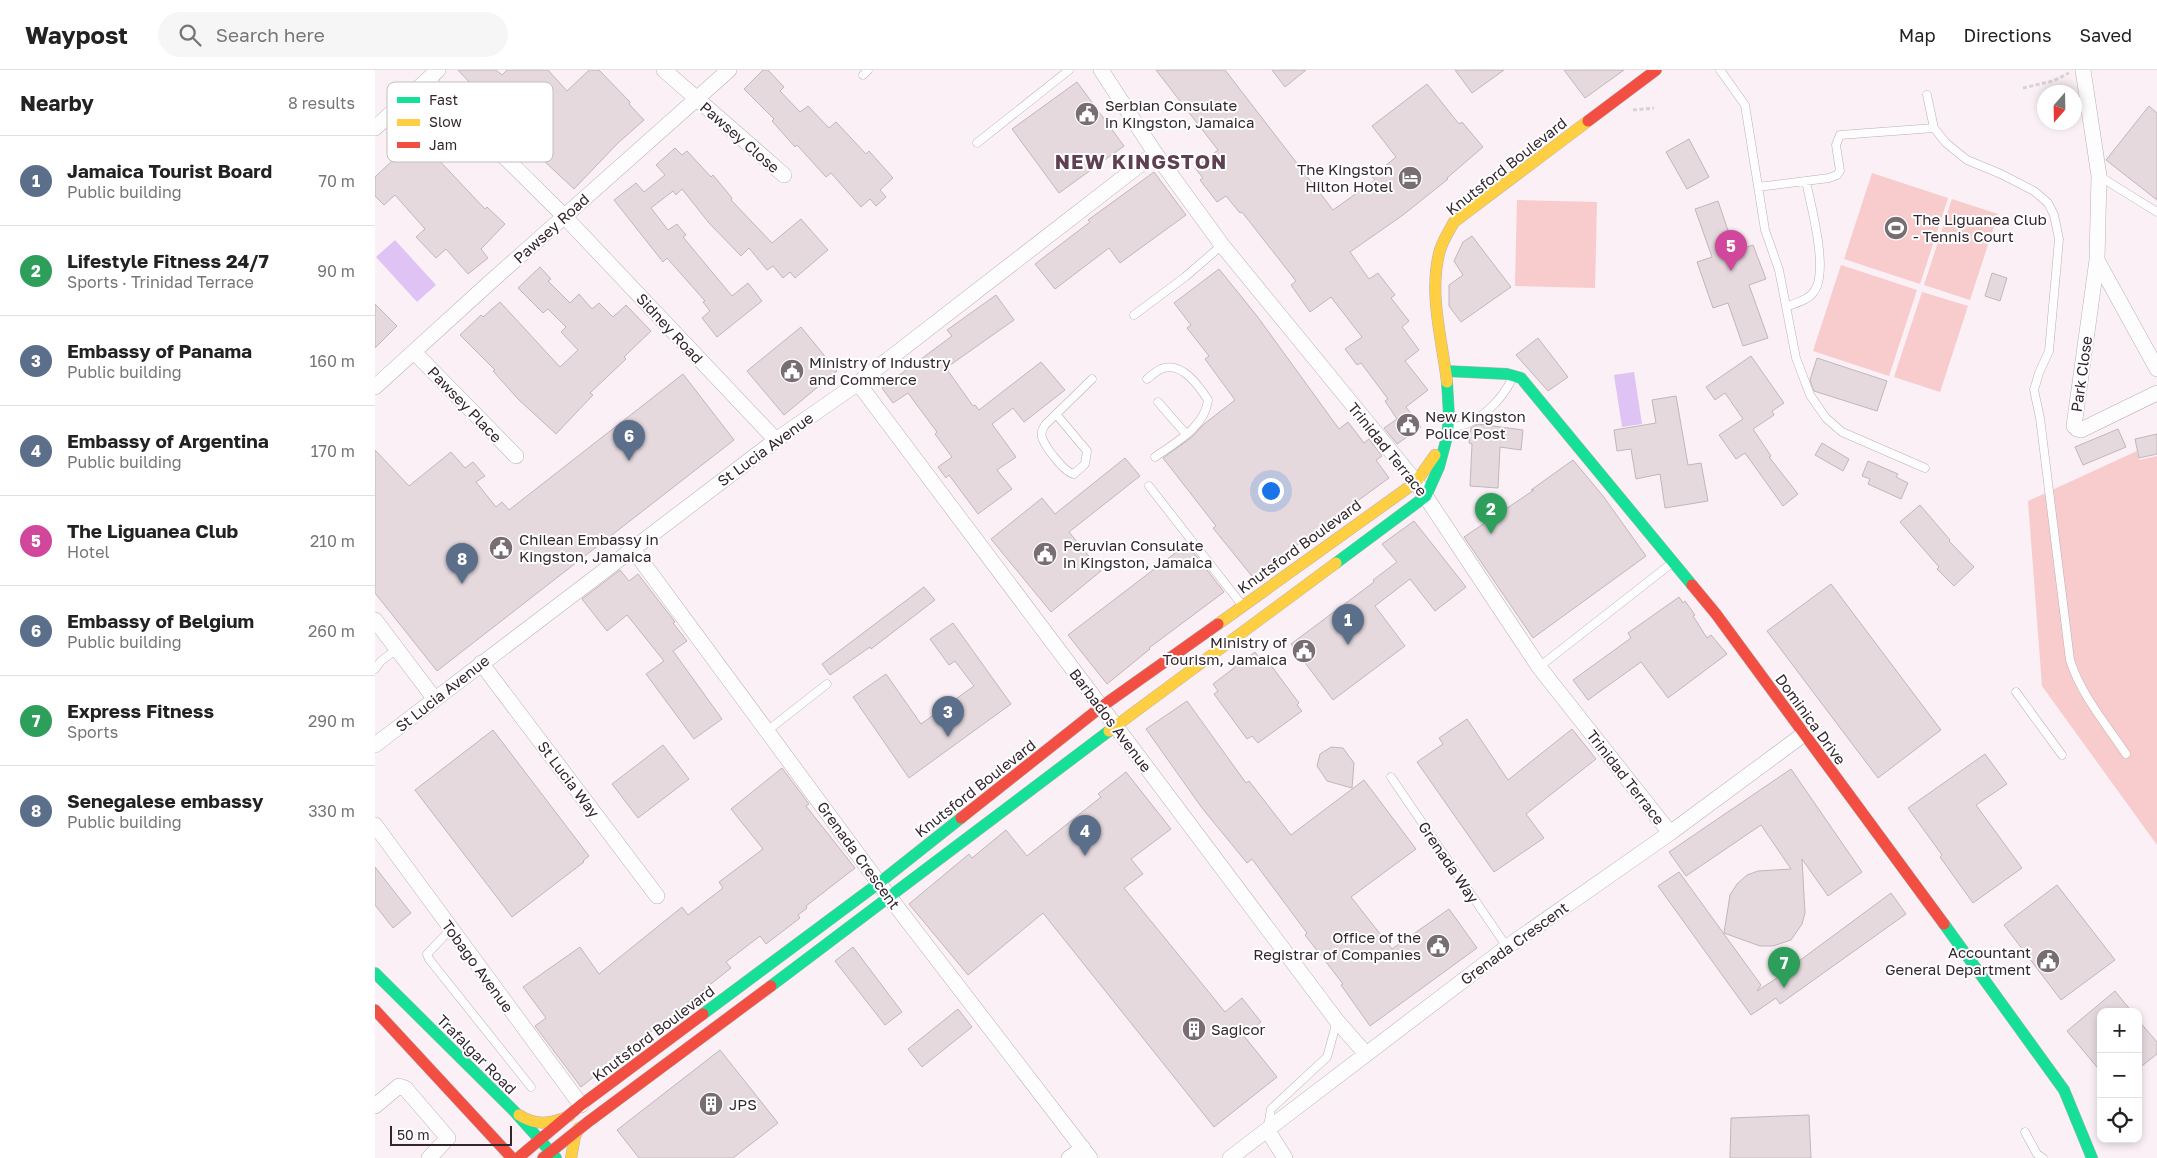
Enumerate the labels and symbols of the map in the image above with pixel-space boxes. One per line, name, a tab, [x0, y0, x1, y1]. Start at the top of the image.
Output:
legend	[387, 82, 553, 162]
north arrow	[2037, 85, 2082, 130]
text: Fast	[429, 91, 458, 108]
place label: Serbian Consulate in Kingston, Jamaica	[1105, 96, 1254, 131]
street label: Pawsey Close	[697, 98, 784, 177]
public building icon: Serbian Consulate in Kingston, Jamaica	[1074, 101, 1100, 127]
text: Slow	[429, 113, 462, 130]
street label: Knutsford Boulevard	[1442, 113, 1570, 219]
text: Jam	[429, 136, 457, 153]
district label: NEW KINGSTON	[1055, 149, 1227, 173]
place label: The Kingston Hilton Hotel	[1297, 160, 1393, 195]
hotel icon: The Kingston Hilton Hotel	[1397, 165, 1423, 191]
street label: Pawsey Road	[510, 189, 592, 267]
place label: The Liguanea Club - Tennis Court	[1913, 210, 2047, 245]
sports icon: The Liguanea Club - Tennis Court	[1883, 215, 1909, 241]
pin: 5	[1715, 230, 1747, 271]
street label: Sidney Road	[633, 289, 707, 367]
street label: Park Close	[2067, 334, 2095, 413]
place label: Ministry of Industry and Commerce	[809, 353, 951, 388]
public building icon: Ministry of Industry and Commerce	[779, 358, 805, 384]
street label: Pawsey Place	[424, 362, 506, 446]
street label: Trinidad Terrace	[1345, 399, 1431, 500]
place label: New Kingston Police Post	[1425, 407, 1526, 442]
street label: St Lucia Avenue	[714, 408, 817, 490]
public building icon: New Kingston Police Post	[1395, 412, 1421, 438]
pin: 6	[613, 420, 645, 461]
your location	[1258, 478, 1284, 504]
pin: 2	[1475, 493, 1507, 534]
street label: Knutsford Boulevard	[1234, 495, 1364, 597]
place label: Chilean Embassy in Kingston, Jamaica	[519, 530, 659, 565]
public building icon: Chilean Embassy in Kingston, Jamaica	[488, 535, 514, 561]
place label: Peruvian Consulate in Kingston, Jamaica	[1063, 536, 1212, 571]
public building icon: Peruvian Consulate in Kingston, Jamaica	[1032, 541, 1058, 567]
pin: 8	[446, 543, 478, 584]
pin: 1	[1332, 604, 1364, 645]
place label: Ministry of Tourism, Jamaica	[1162, 633, 1288, 668]
public building icon: Ministry of Tourism, Jamaica	[1291, 638, 1317, 664]
street label: St Lucia Avenue	[392, 651, 493, 735]
street label: Barbados Avenue	[1066, 665, 1156, 776]
street label: Dominica Drive	[1772, 670, 1850, 768]
pin: 3	[932, 696, 964, 737]
street label: Trinidad Terrace	[1583, 726, 1669, 828]
street label: Knutsford Boulevard	[911, 735, 1039, 841]
street label: St Lucia Way	[534, 737, 604, 821]
street label: Grenada Crescent	[814, 798, 904, 912]
pin: 4	[1069, 815, 1101, 856]
street label: Grenada Way	[1415, 818, 1483, 907]
street label: Grenada Crescent	[1457, 898, 1571, 988]
street label: Tobago Avenue	[439, 916, 518, 1016]
place label: Office of the Registrar of Companies	[1253, 928, 1421, 963]
public building icon: Office of the Registrar of Companies	[1425, 933, 1451, 959]
place label: Accountant General Department	[1885, 943, 2031, 978]
pin: 7	[1768, 947, 1800, 988]
public building icon: Accountant General Department	[2035, 948, 2061, 974]
street label: Knutsford Boulevard	[588, 981, 718, 1085]
street label: Trafalgar Road	[434, 1011, 520, 1097]
building icon: Sagicor	[1181, 1016, 1207, 1042]
place label: Sagicor	[1211, 1020, 1265, 1038]
building icon: JPS	[698, 1091, 724, 1117]
place label: JPS	[729, 1095, 757, 1113]
scale bar	[390, 1123, 513, 1146]

